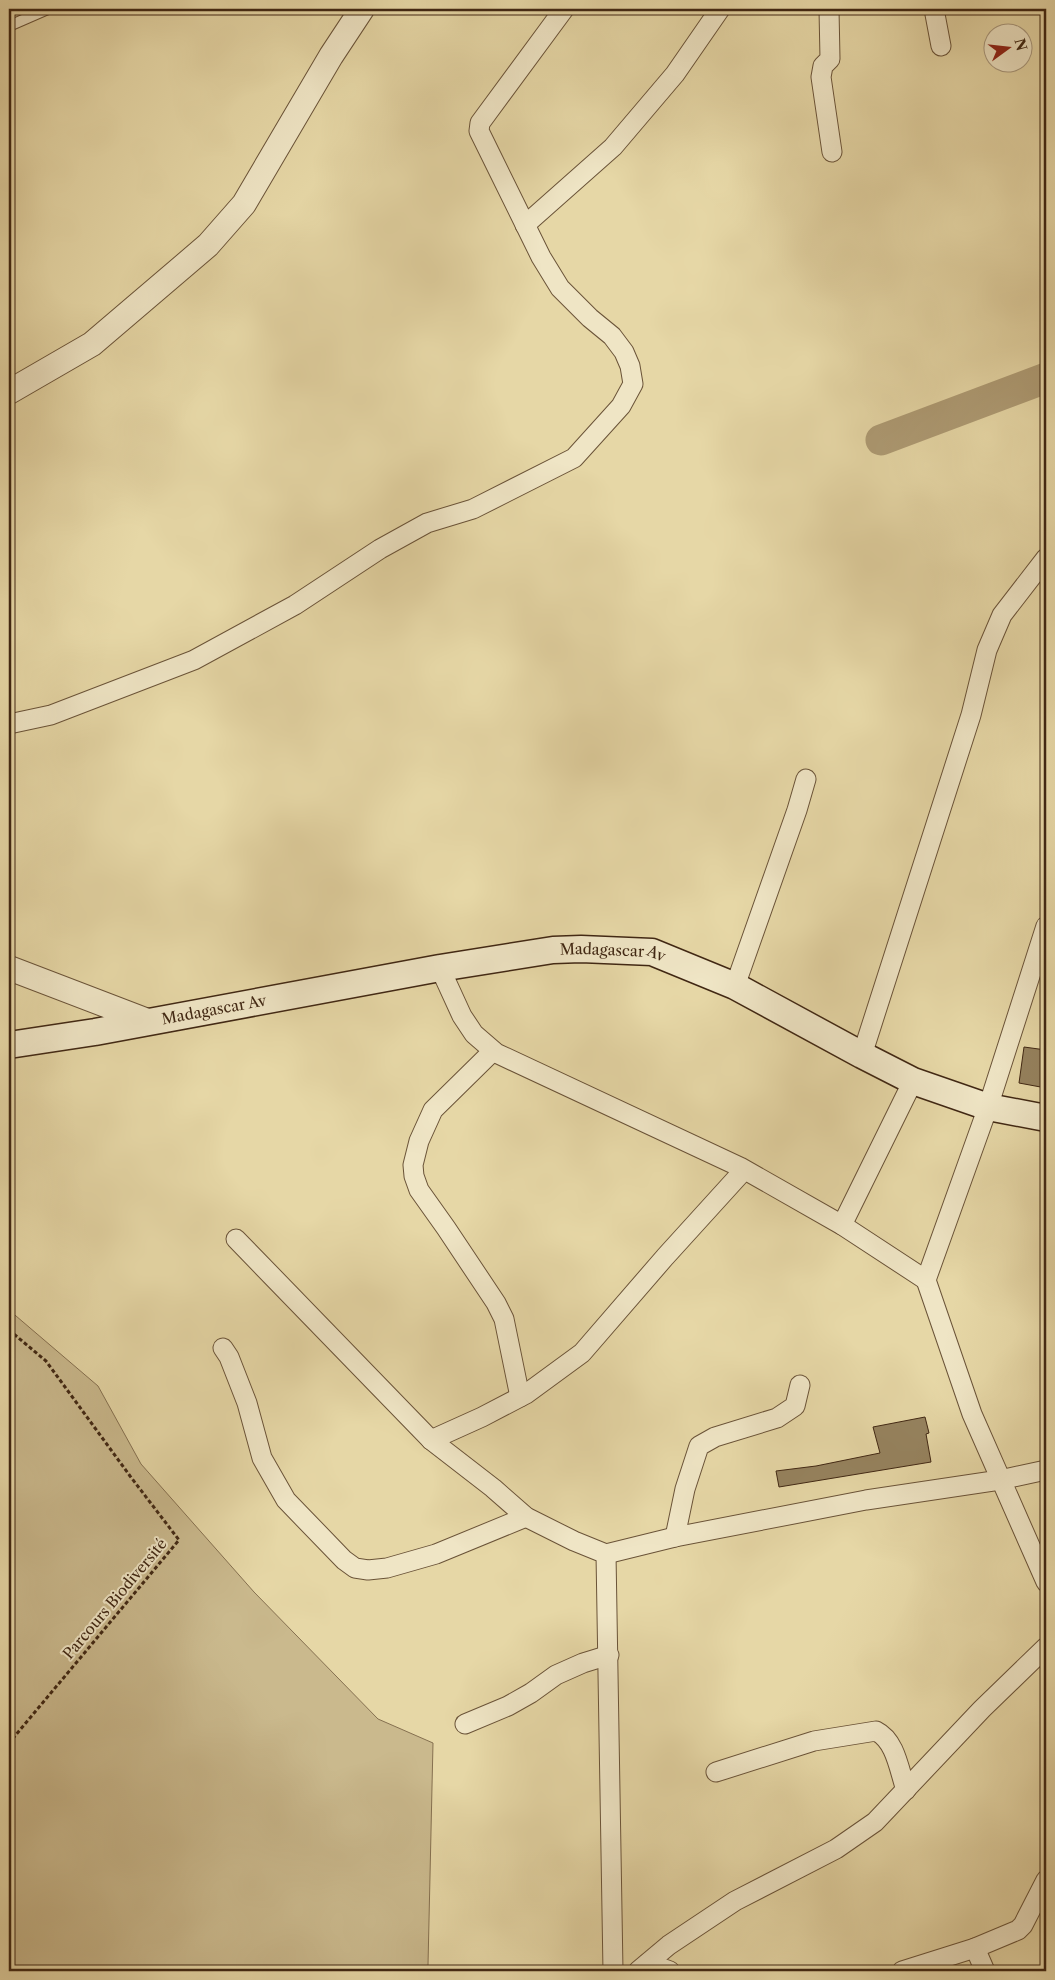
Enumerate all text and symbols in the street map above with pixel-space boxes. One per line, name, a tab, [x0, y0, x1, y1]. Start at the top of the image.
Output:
north arrow	[982, 22, 1032, 72]
text: N	[1010, 36, 1031, 53]
street label: Madagascar Av	[559, 939, 669, 966]
street label: Madagascar Av	[160, 990, 269, 1028]
street label: Parcours Biodiversité	[59, 1534, 171, 1663]

